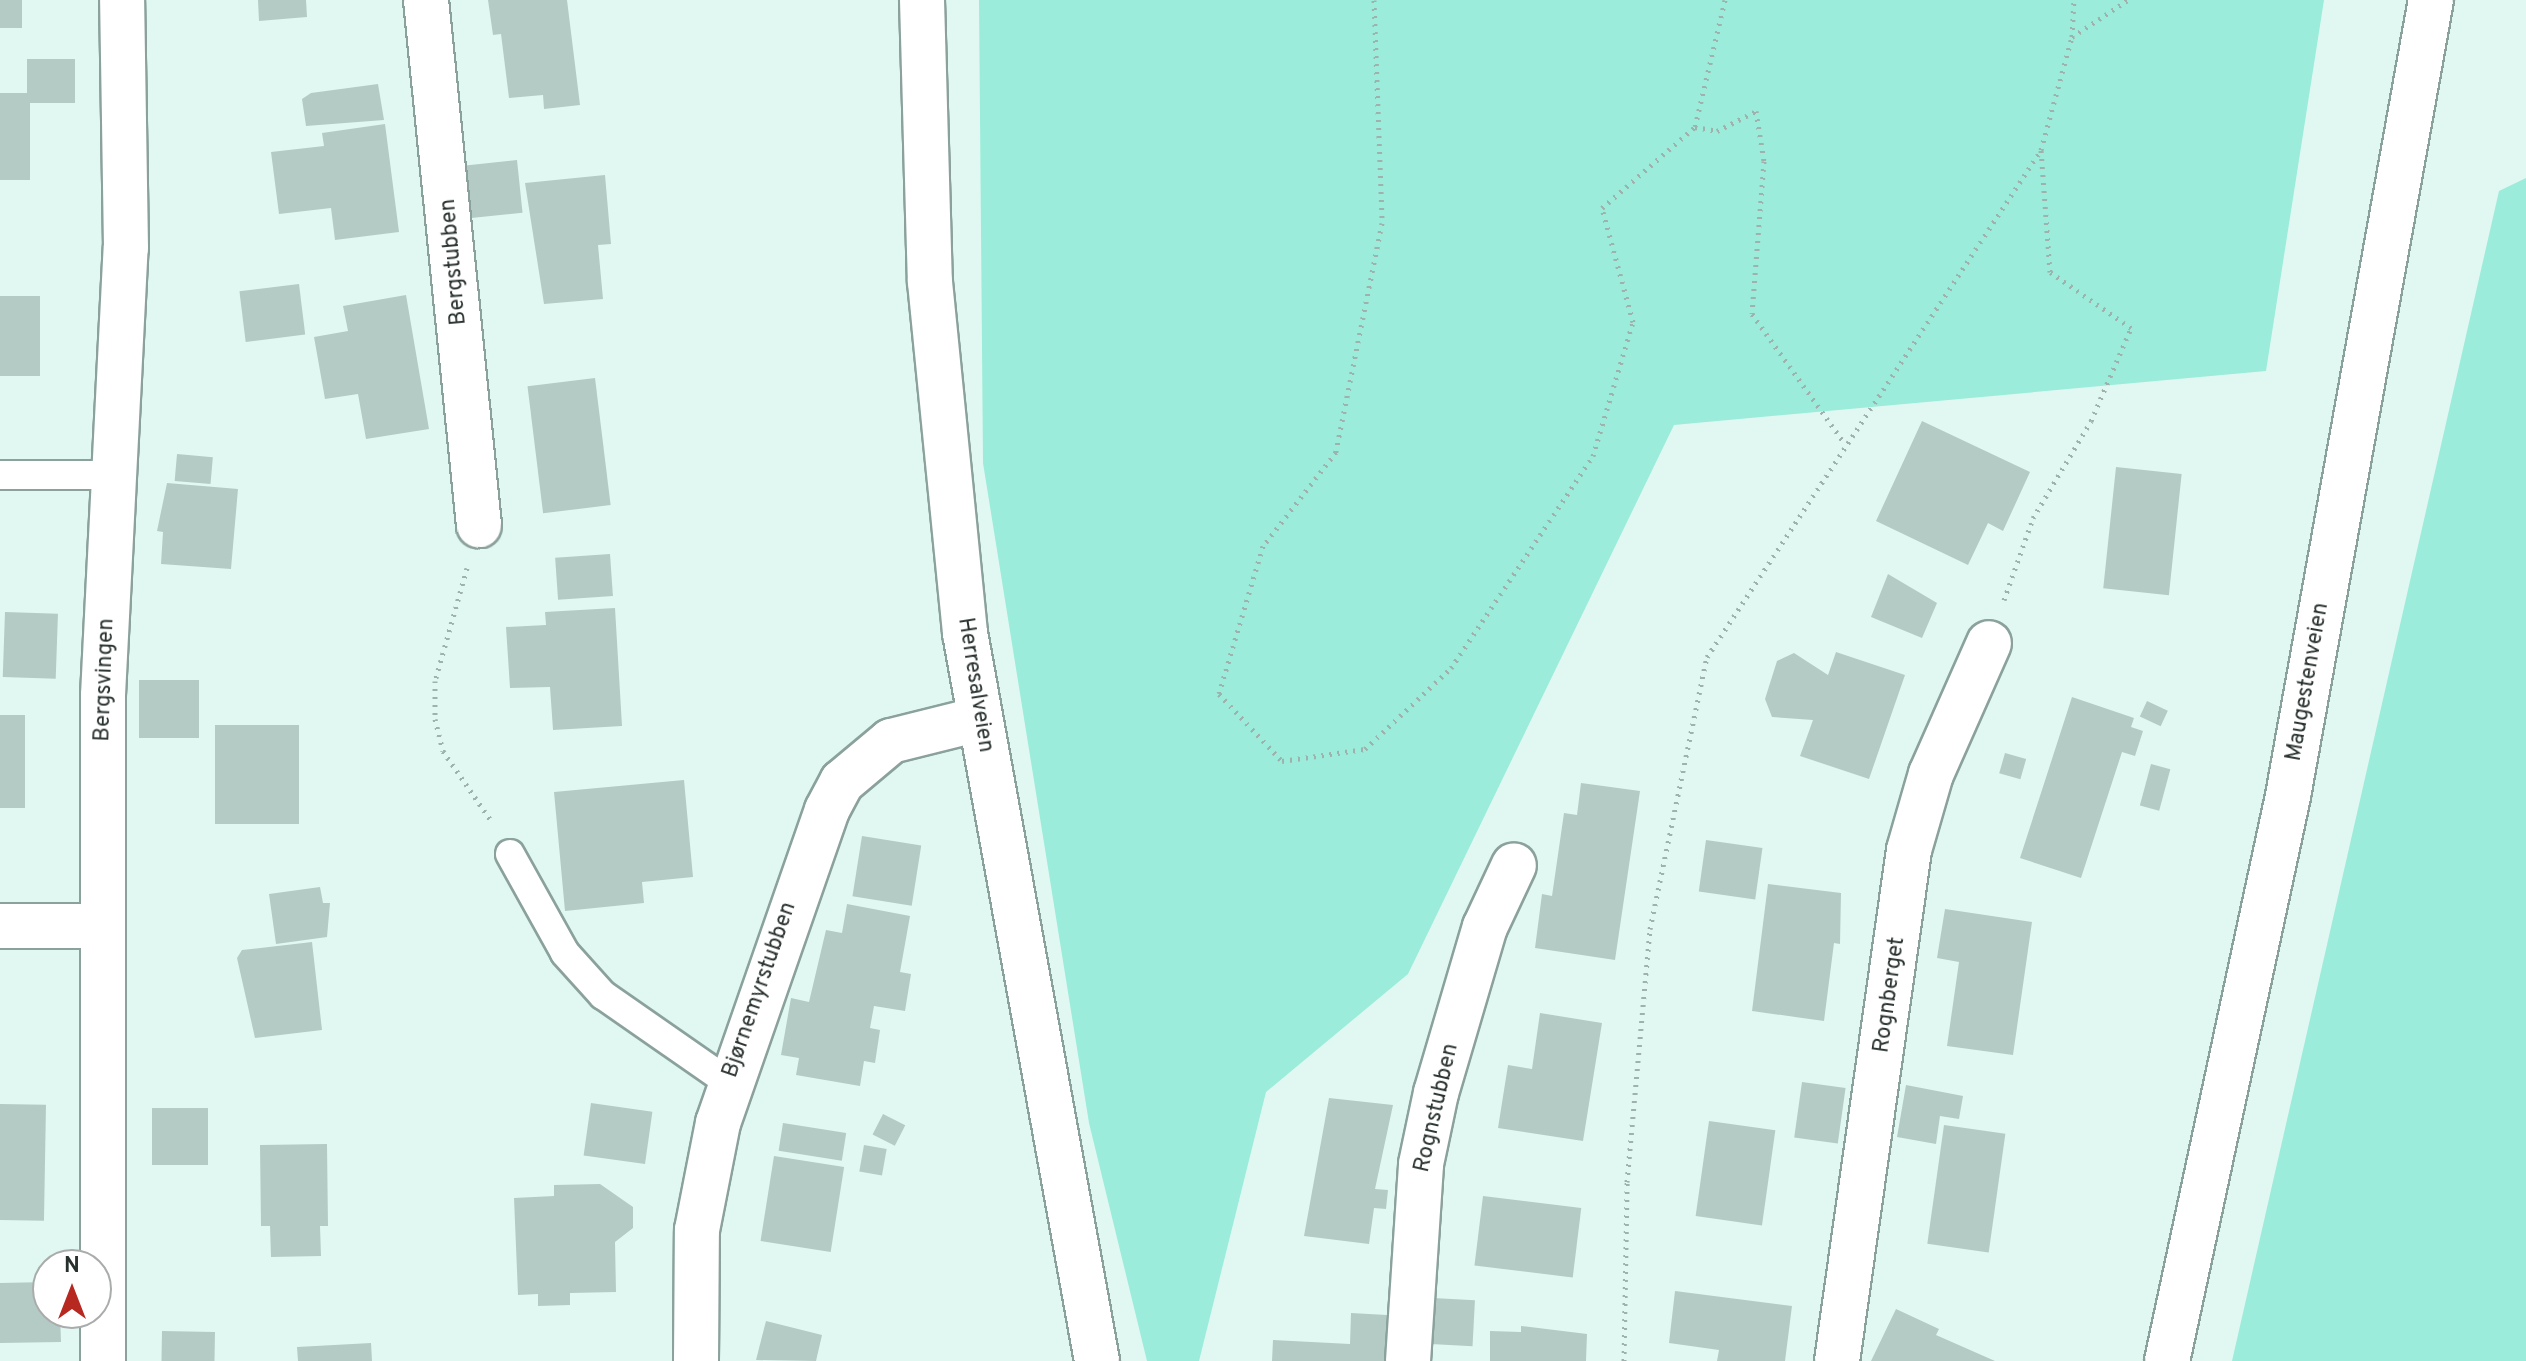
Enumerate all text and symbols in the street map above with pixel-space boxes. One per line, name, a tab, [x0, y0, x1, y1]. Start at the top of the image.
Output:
street label: Bergstubben	[435, 198, 473, 326]
street label: Maugestenveien	[2281, 601, 2335, 763]
street label: Herresalveien	[951, 616, 999, 754]
street label: Bergsvingen	[90, 618, 120, 742]
street label: Bjørnemyrstubben	[718, 899, 802, 1081]
street label: Rognberget	[1869, 935, 1911, 1055]
street label: Rognstubben	[1409, 1041, 1465, 1175]
north arrow	[32, 1249, 112, 1329]
text: N	[64, 1253, 80, 1280]

